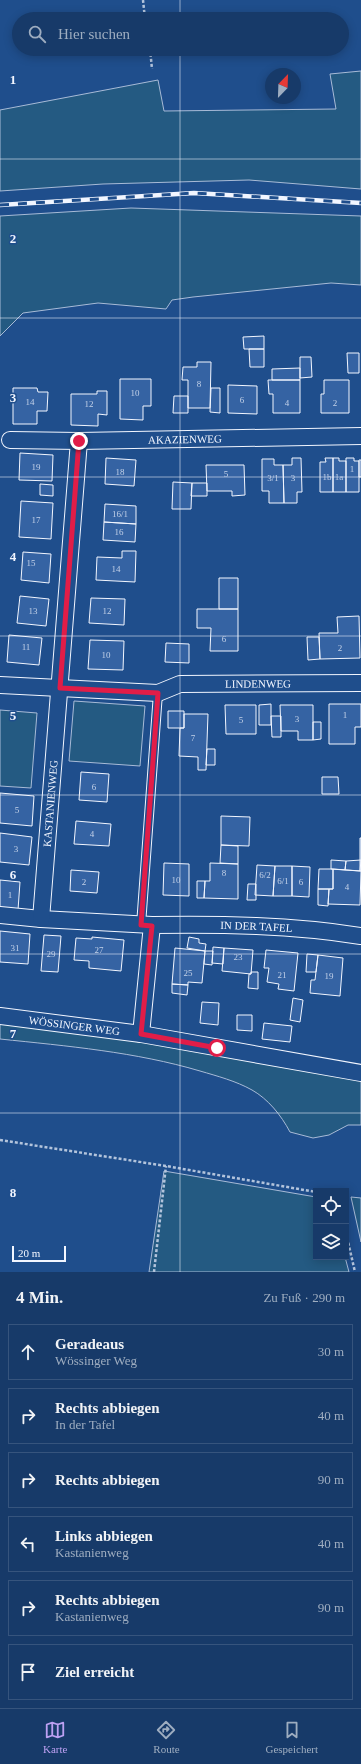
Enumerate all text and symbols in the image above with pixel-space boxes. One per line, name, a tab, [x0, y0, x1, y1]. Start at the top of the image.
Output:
search box	[12, 12, 349, 56]
icon: search	[26, 23, 48, 45]
text: Hier suchen	[58, 26, 130, 42]
north arrow	[265, 68, 301, 104]
text: 1	[10, 72, 16, 87]
text: 2	[10, 231, 16, 246]
house number: 8	[197, 379, 202, 389]
house number: 10	[131, 388, 140, 398]
text: 3	[10, 390, 17, 405]
house number: 6	[240, 395, 245, 405]
house number: 14	[26, 397, 35, 407]
house number: 4	[285, 398, 290, 408]
house number: 2	[333, 398, 337, 408]
house number: 12	[85, 399, 94, 409]
route end	[70, 432, 88, 450]
street label: AKAZIENWEG	[148, 432, 222, 446]
house number: 19	[32, 462, 41, 472]
house number: 1	[350, 464, 354, 474]
house number: 18	[116, 467, 125, 477]
house number: 5	[224, 469, 229, 479]
house number: 1b	[323, 472, 332, 482]
house number: 1a	[335, 472, 343, 482]
house number: 3/1	[267, 473, 279, 483]
house number: 3	[291, 473, 296, 483]
house number: 16/1	[112, 509, 128, 519]
house number: 17	[32, 515, 41, 525]
house number: 16	[115, 527, 124, 537]
text: 4	[10, 549, 17, 564]
house number: 15	[27, 558, 36, 568]
house number: 14	[112, 564, 121, 574]
house number: 13	[29, 606, 38, 616]
house number: 12	[103, 606, 112, 616]
house number: 6	[222, 634, 227, 644]
house number: 11	[22, 642, 30, 652]
house number: 2	[338, 643, 342, 653]
house number: 10	[102, 650, 111, 660]
street label: LINDENWEG	[225, 677, 291, 690]
text: 5	[10, 708, 17, 723]
house number: 1	[343, 710, 347, 720]
house number: 3	[295, 714, 300, 724]
house number: 5	[239, 715, 244, 725]
house number: 7	[191, 733, 196, 743]
street label: KASTANIENWEG	[41, 759, 60, 847]
house number: 6	[92, 782, 97, 792]
house number: 5	[15, 805, 20, 815]
house number: 4	[90, 829, 95, 839]
house number: 3	[14, 844, 19, 854]
text: 6	[10, 867, 17, 882]
house number: 8	[222, 868, 227, 878]
house number: 6/2	[259, 870, 271, 880]
house number: 10	[172, 875, 181, 885]
house number: 6/1	[277, 876, 289, 886]
house number: 2	[82, 877, 86, 887]
house number: 6	[299, 877, 304, 887]
house number: 4	[345, 882, 350, 892]
house number: 1	[8, 890, 12, 900]
street label: IN DER TAFEL	[220, 919, 293, 934]
house number: 31	[11, 943, 20, 953]
house number: 27	[95, 945, 104, 955]
house number: 29	[47, 949, 56, 959]
house number: 23	[234, 952, 243, 962]
house number: 25	[184, 968, 193, 978]
house number: 21	[278, 970, 287, 980]
house number: 19	[325, 971, 334, 981]
street label: WÖSSINGER WEG	[28, 1014, 121, 1037]
text: 7	[10, 1026, 17, 1041]
route start	[208, 1039, 226, 1057]
text: 8	[10, 1185, 17, 1200]
map controls	[313, 1188, 349, 1260]
button: locate	[313, 1188, 349, 1224]
button: layers	[313, 1224, 349, 1260]
scale bar	[12, 1244, 66, 1263]
text: 20 m	[18, 1247, 40, 1259]
text: 4 Min.	[16, 1288, 63, 1307]
text: Zu Fuß · 290 m	[263, 1290, 345, 1305]
text: Geradeaus	[55, 1336, 124, 1352]
icon: ahead	[17, 1341, 39, 1363]
text: 30 m	[318, 1344, 344, 1359]
text: Wössinger Weg	[55, 1353, 137, 1368]
text: Rechts abbiegen	[55, 1400, 160, 1416]
icon: right	[17, 1405, 39, 1427]
text: 40 m	[318, 1408, 344, 1423]
text: In der Tafel	[55, 1417, 115, 1432]
icon: right	[17, 1469, 39, 1491]
text: Rechts abbiegen	[55, 1472, 160, 1488]
text: 90 m	[318, 1472, 344, 1487]
text: Links abbiegen	[55, 1528, 153, 1544]
icon: left	[17, 1533, 39, 1555]
text: 40 m	[318, 1536, 344, 1551]
text: Kastanienweg	[55, 1545, 129, 1560]
text: Rechts abbiegen	[55, 1592, 160, 1608]
icon: right	[17, 1597, 39, 1619]
text: 90 m	[318, 1600, 344, 1615]
text: Kastanienweg	[55, 1609, 129, 1624]
icon: arrive	[17, 1661, 39, 1683]
text: Ziel erreicht	[55, 1664, 134, 1680]
tab: Karte	[43, 1719, 67, 1755]
tab: Route	[153, 1719, 180, 1755]
tab: Gespeichert	[265, 1719, 318, 1755]

